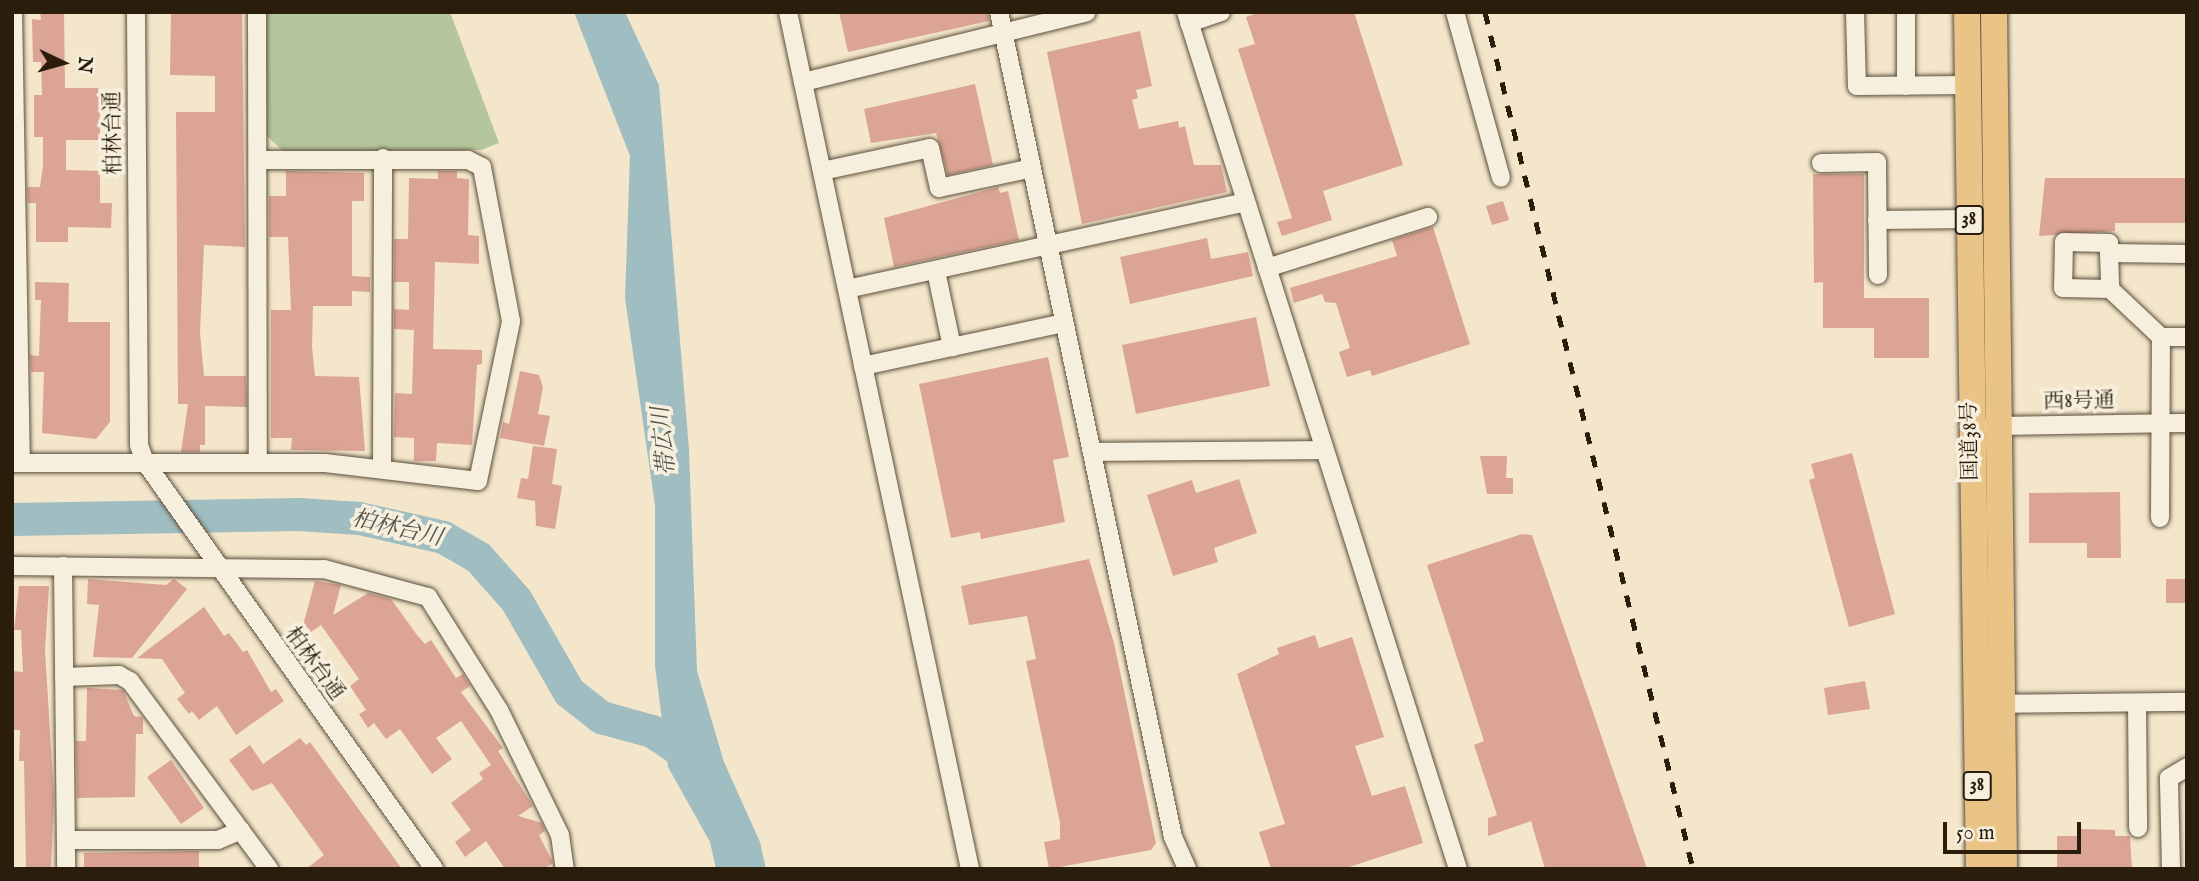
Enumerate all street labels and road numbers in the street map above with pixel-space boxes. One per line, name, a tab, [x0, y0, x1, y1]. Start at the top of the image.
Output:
street label: 柏林台通	[101, 91, 127, 175]
road number: 38	[1953, 204, 1985, 235]
street label: 西8号通	[2043, 389, 2115, 415]
street label: 国道38号	[1958, 401, 1984, 481]
street label: 柏林台通	[279, 623, 349, 705]
road number: 38	[1961, 771, 1993, 802]

